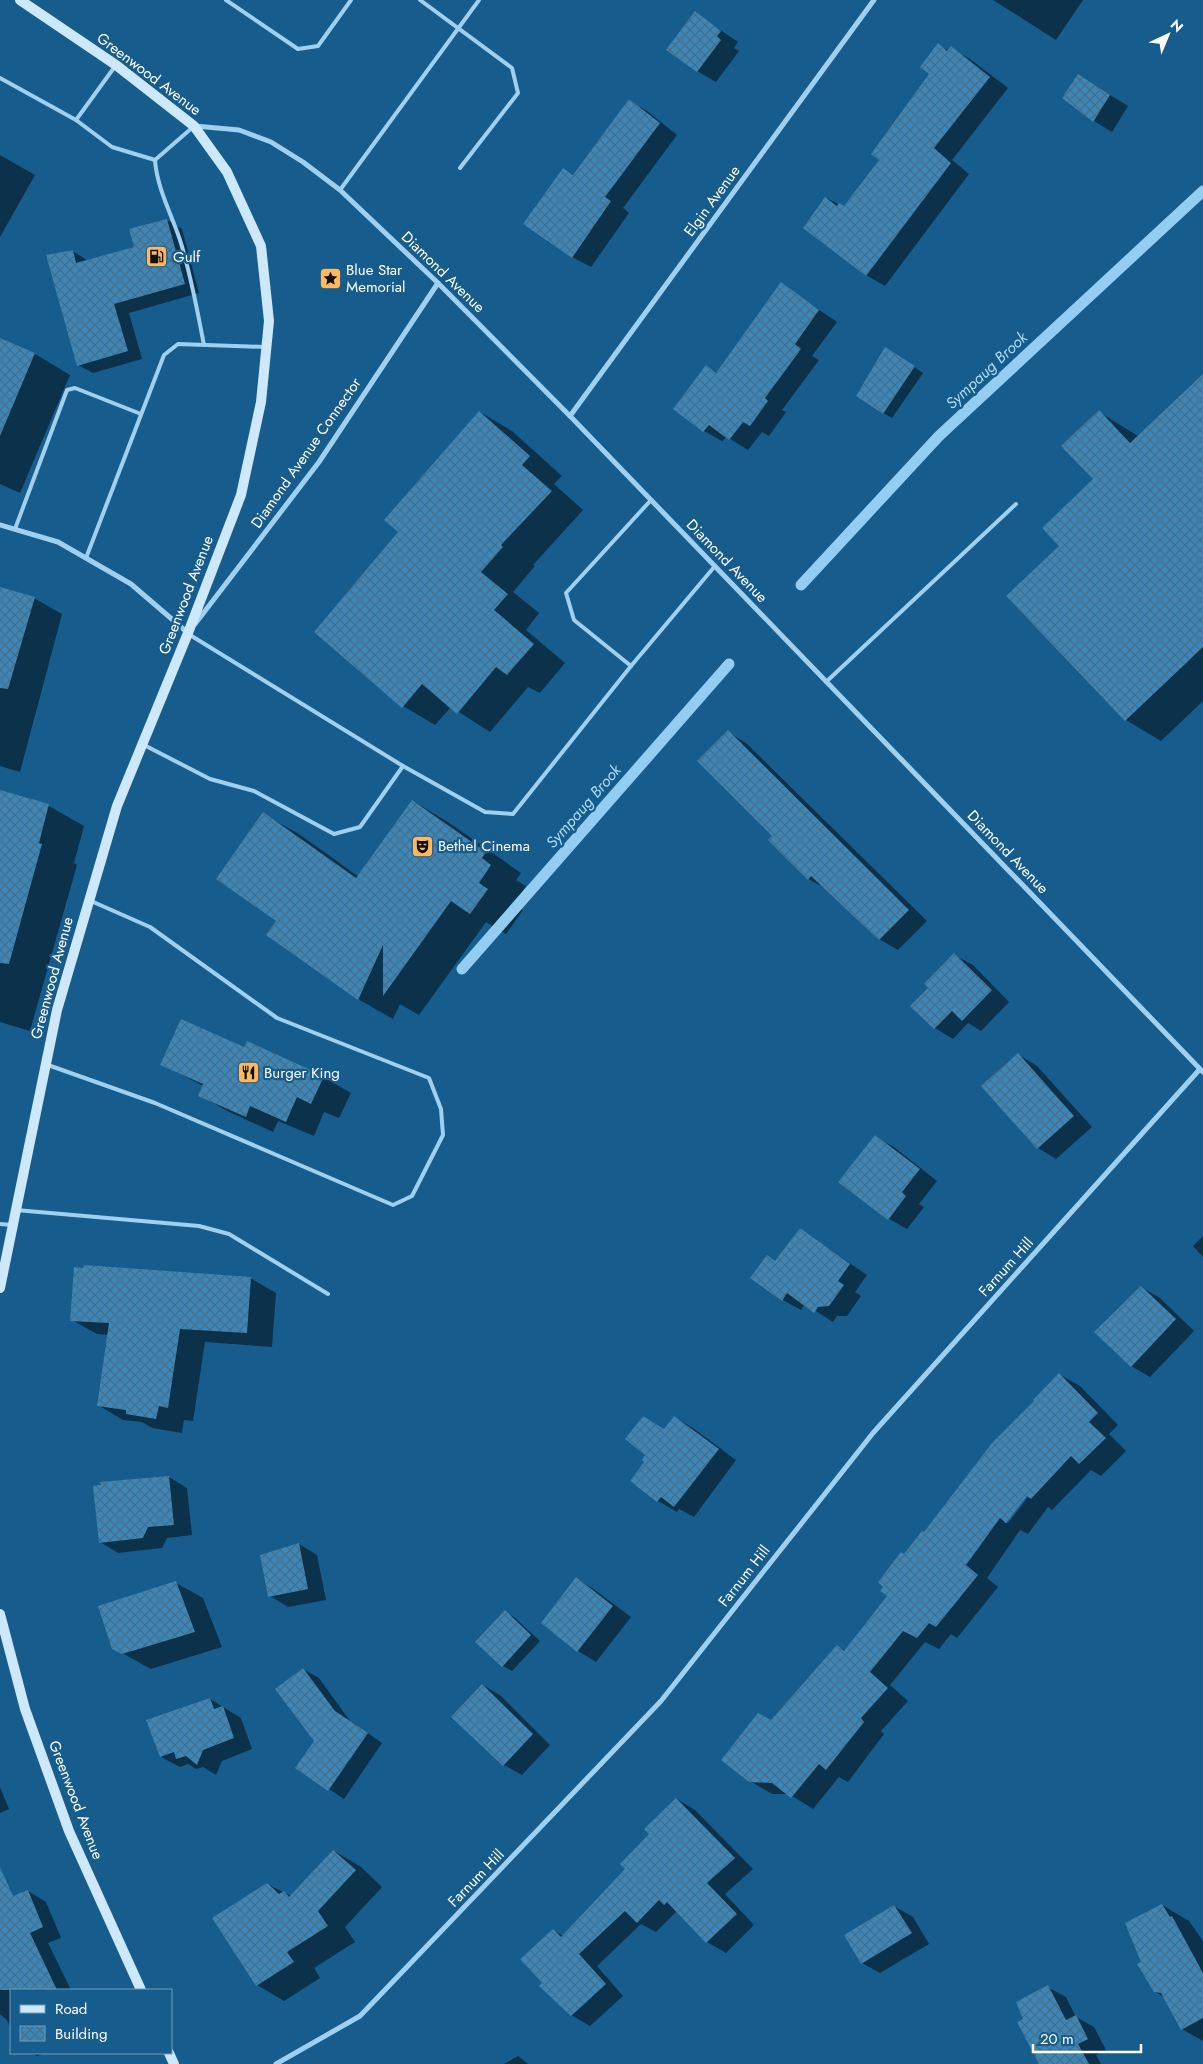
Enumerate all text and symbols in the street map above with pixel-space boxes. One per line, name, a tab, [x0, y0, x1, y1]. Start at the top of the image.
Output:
north arrow	[1143, 10, 1193, 60]
text: N	[1166, 15, 1188, 37]
street label: Greenwood Avenue	[92, 27, 206, 121]
street label: Elgin Avenue	[679, 161, 746, 241]
street label: Diamond Avenue	[396, 226, 490, 318]
fuel station icon: Gulf	[145, 245, 169, 269]
place label: Gulf	[173, 246, 201, 268]
place label: Blue Star Memorial	[346, 259, 405, 298]
place icon: Blue Star Memorial	[318, 267, 342, 291]
water label: Sympaug Brook	[940, 326, 1033, 414]
street label: Diamond Avenue Connector	[246, 373, 367, 533]
street label: Diamond Avenue	[681, 514, 773, 608]
street label: Greenwood Avenue	[153, 532, 219, 658]
water label: Sympaug Brook	[540, 758, 627, 853]
street label: Diamond Avenue	[962, 805, 1054, 899]
theatre icon: Bethel Cinema	[410, 834, 434, 858]
place label: Bethel Cinema	[438, 835, 530, 857]
street label: Greenwood Avenue	[25, 914, 79, 1042]
restaurant icon: Burger King	[236, 1061, 260, 1085]
place label: Burger King	[264, 1062, 340, 1084]
street label: Farnum Hill	[973, 1233, 1039, 1301]
street label: Farnum Hill	[713, 1541, 775, 1611]
street label: Greenwood Avenue	[43, 1737, 109, 1863]
street label: Farnum Hill	[443, 1844, 509, 1912]
legend	[10, 1989, 172, 2054]
text: Road	[55, 1998, 87, 2020]
scale bar	[1033, 2022, 1140, 2054]
text: Building	[55, 2023, 107, 2045]
text: 20 m	[1040, 2028, 1074, 2050]

